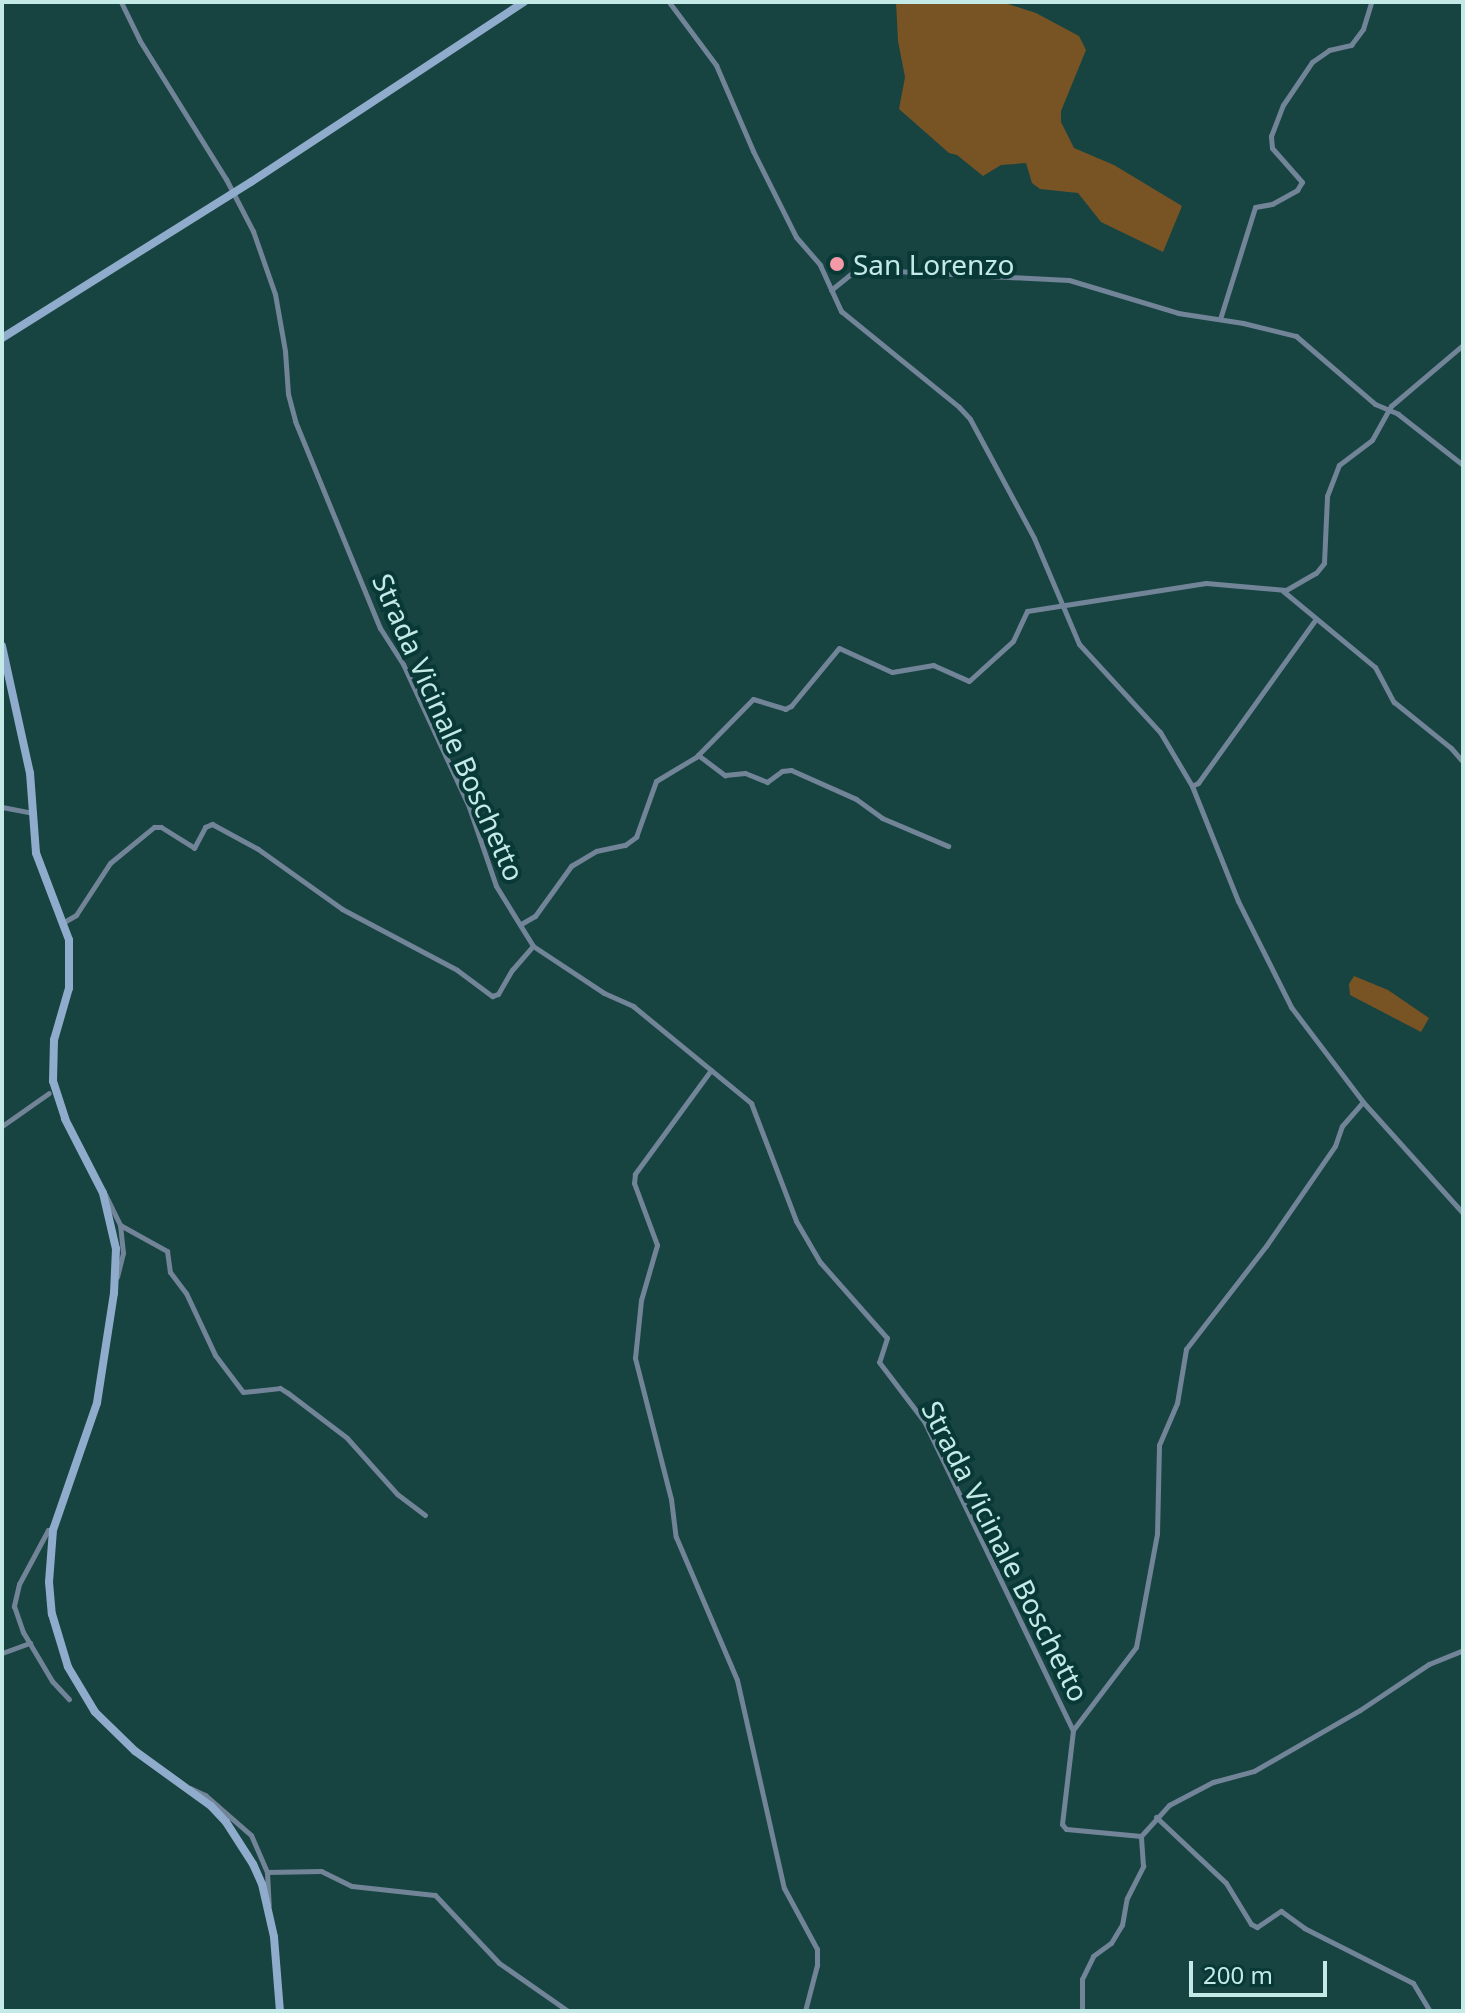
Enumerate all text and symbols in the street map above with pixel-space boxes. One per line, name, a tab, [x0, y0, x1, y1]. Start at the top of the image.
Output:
place label: San Lorenzo	[853, 247, 1014, 281]
marker: San Lorenzo	[828, 255, 846, 273]
street label: Strada Vicinale Boschetto	[366, 568, 532, 886]
street label: Strada Vicinale Boschetto	[916, 1395, 1096, 1707]
scale bar	[1193, 1945, 1331, 1995]
text: 200 m	[1203, 1958, 1273, 1991]

